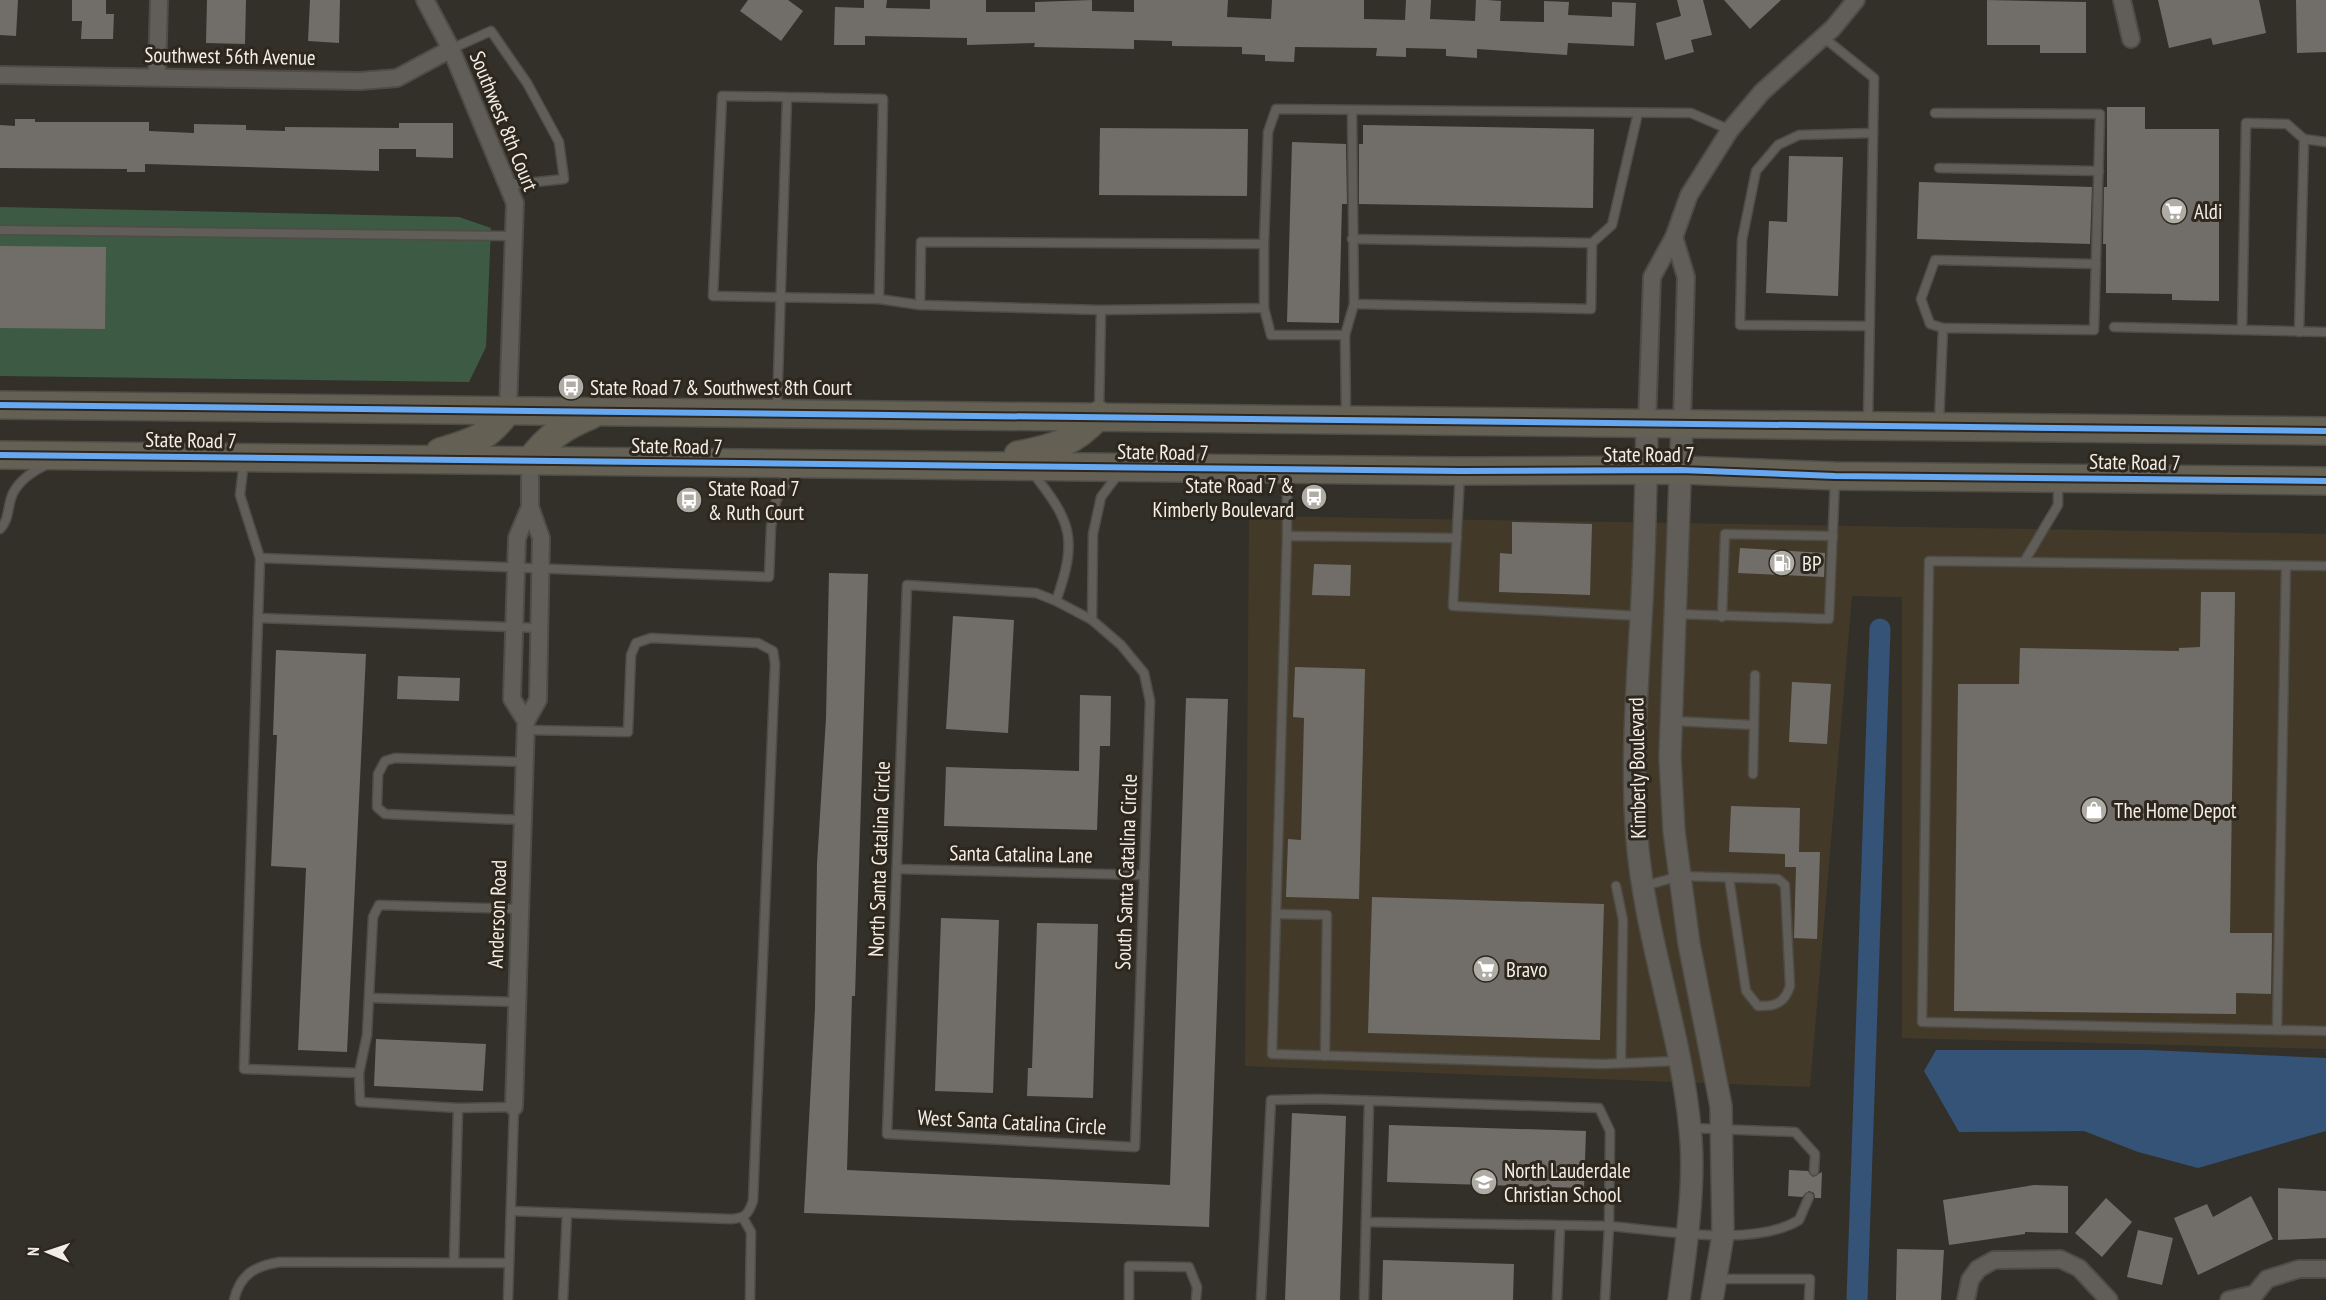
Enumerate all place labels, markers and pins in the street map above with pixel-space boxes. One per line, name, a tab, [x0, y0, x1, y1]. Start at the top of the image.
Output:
supermarket icon: Aldi	[2159, 196, 2189, 226]
place label: Aldi	[2194, 198, 2222, 225]
bus stop icon: State Road 7 & Southwest 8th Court	[556, 372, 586, 402]
place label: State Road 7 & Southwest 8th Court	[590, 374, 852, 401]
place label: State Road 7 & Kimberly Boulevard	[1153, 472, 1294, 523]
place label: State Road 7 & Ruth Court	[708, 475, 804, 526]
bus stop icon: State Road 7 & Kimberly Boulevard	[1299, 482, 1329, 512]
bus stop icon: State Road 7 & Ruth Court	[674, 485, 704, 515]
fuel station icon: BP	[1767, 548, 1797, 578]
place label: BP	[1802, 550, 1821, 577]
shop icon: The Home Depot	[2079, 795, 2109, 825]
place label: The Home Depot	[2114, 797, 2237, 824]
supermarket icon: Bravo	[1471, 954, 1501, 984]
place label: Bravo	[1506, 956, 1547, 983]
place label: North Lauderdale Christian School	[1504, 1157, 1631, 1208]
school or university icon: North Lauderdale Christian School	[1469, 1167, 1499, 1197]

